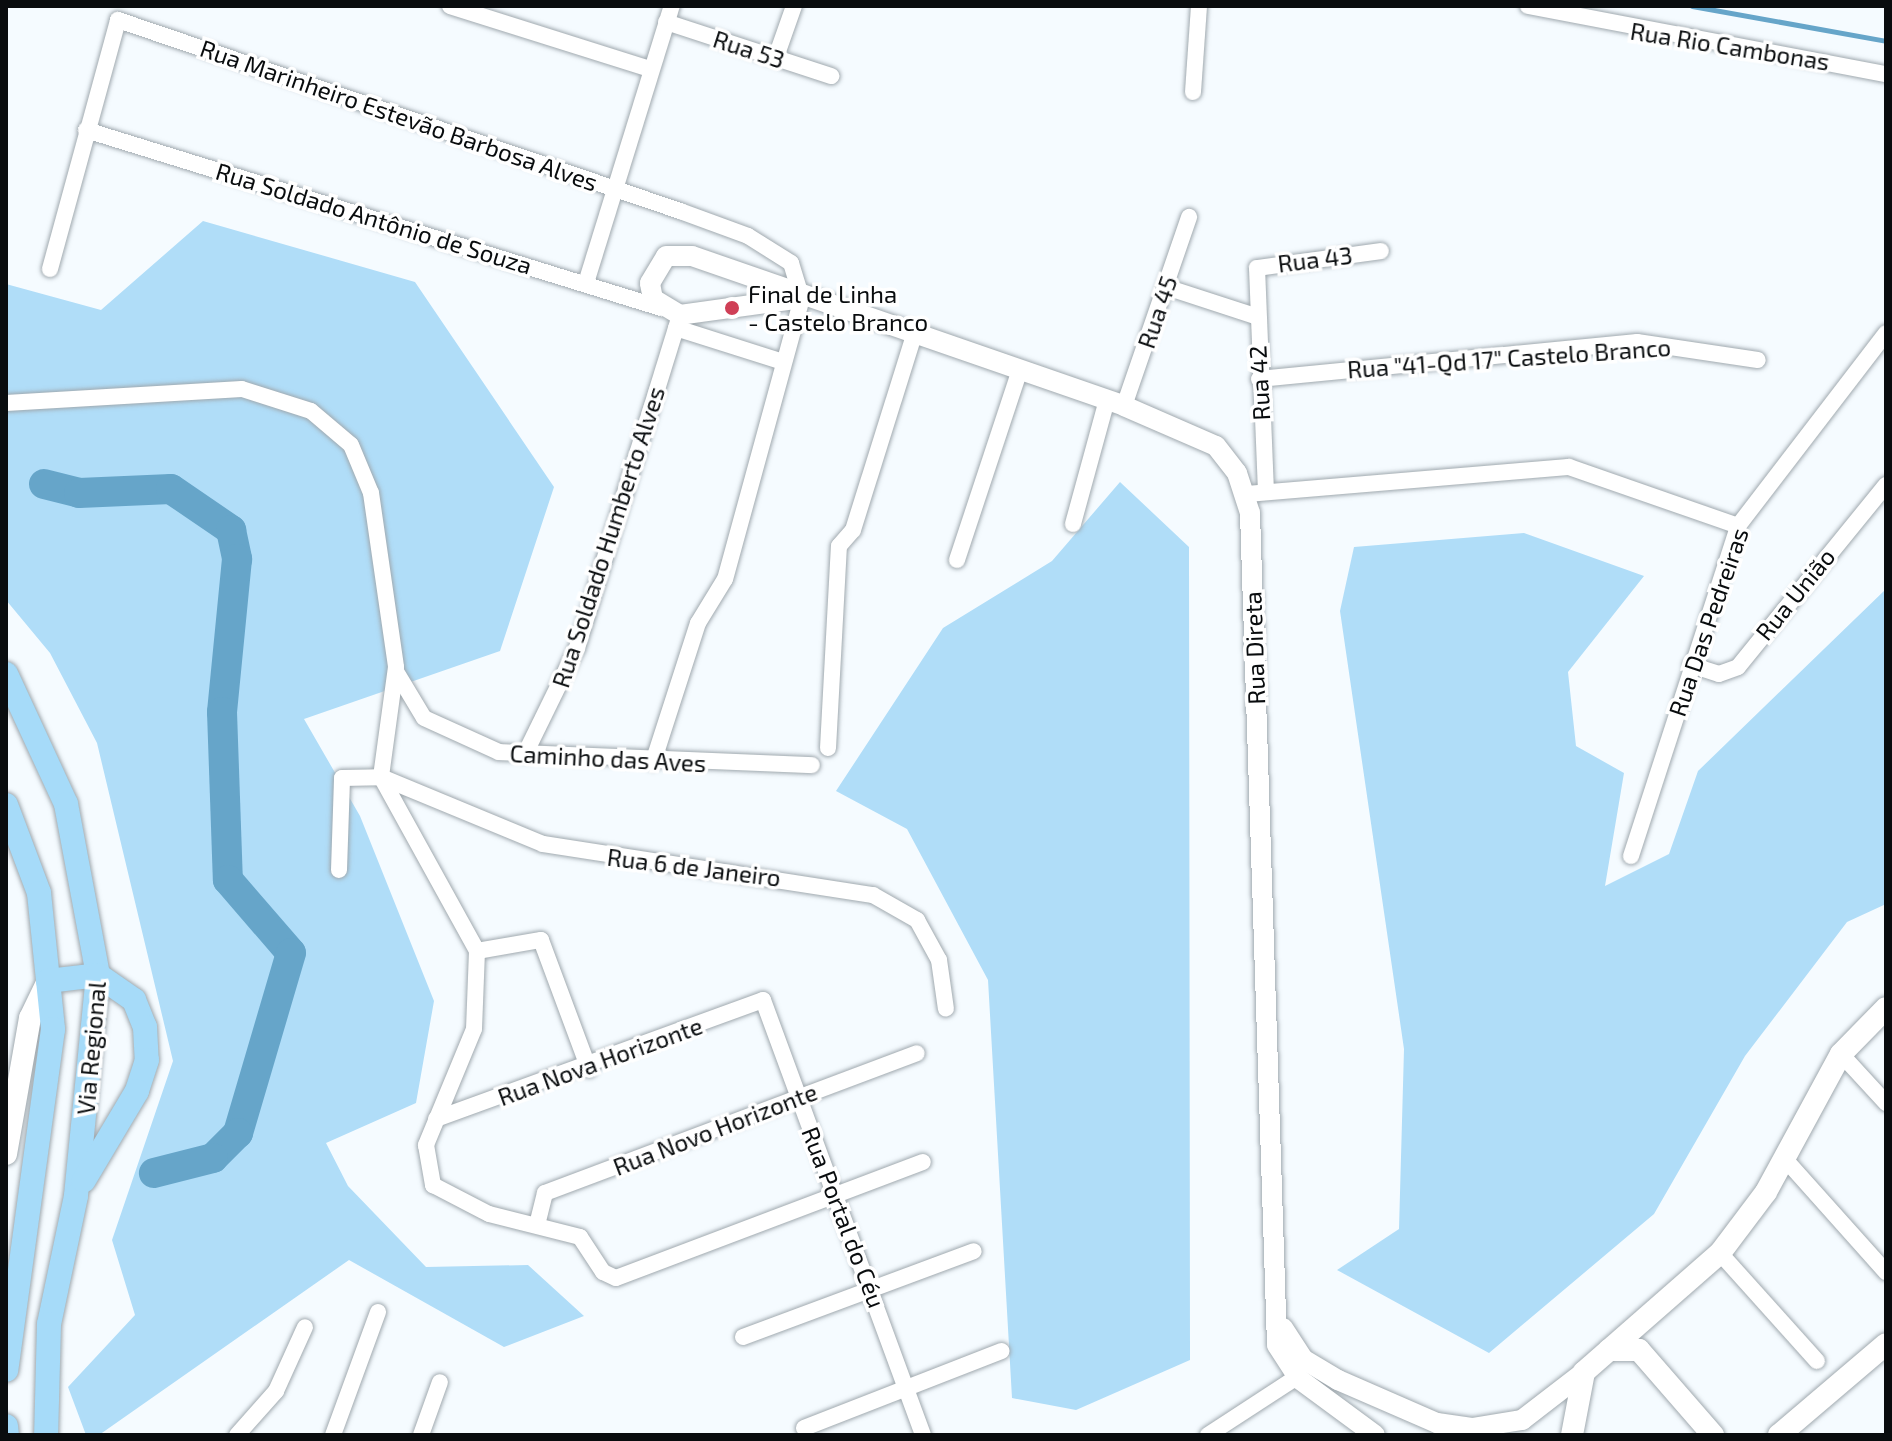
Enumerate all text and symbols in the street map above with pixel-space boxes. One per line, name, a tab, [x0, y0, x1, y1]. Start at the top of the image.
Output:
street label: Rua Rio Cambonas	[1628, 16, 1832, 76]
street label: Rua 53	[710, 24, 788, 74]
street label: Rua Marinheiro Estevão Barbosa Alves	[196, 33, 602, 197]
street label: Rua Soldado Antônio de Souza	[212, 156, 536, 280]
street label: Rua 43	[1276, 240, 1354, 278]
street label: Rua 45	[1131, 272, 1183, 352]
place label: Final de Linha - Castelo Branco	[748, 280, 928, 336]
marker: Final de Linha - Castelo Branco	[723, 299, 741, 317]
street label: Rua "41-Qd 17" Castelo Branco	[1346, 332, 1672, 384]
street label: Rua 42	[1243, 345, 1275, 421]
street label: Rua Soldado Humberto Alves	[546, 383, 670, 691]
street label: Rua Das Pedreiras	[1662, 524, 1754, 720]
street label: Rua União	[1749, 542, 1841, 646]
street label: Rua Direta	[1238, 591, 1270, 705]
street label: Caminho das Aves	[509, 738, 707, 778]
street label: Rua 6 de Janeiro	[605, 842, 783, 892]
street label: Via Regional	[71, 980, 111, 1116]
street label: Rua Nova Horizonte	[494, 1011, 706, 1111]
street label: Rua Novo Horizonte	[609, 1077, 821, 1181]
street label: Rua Portal do Céu	[796, 1122, 892, 1312]

